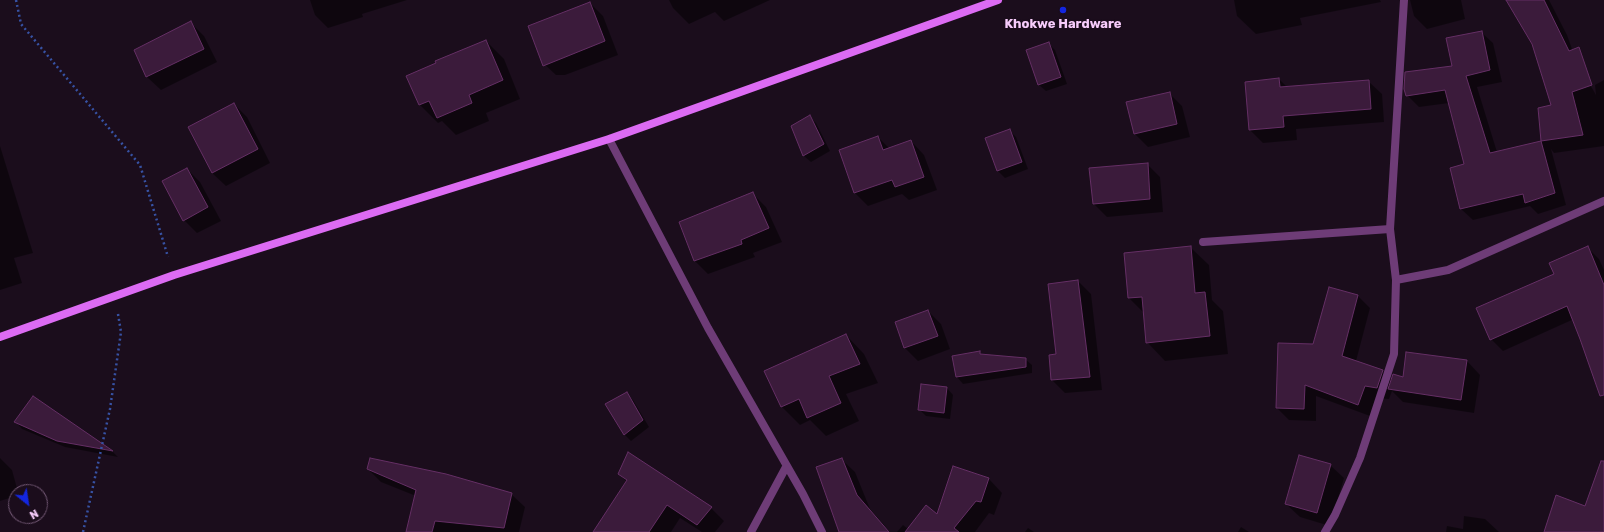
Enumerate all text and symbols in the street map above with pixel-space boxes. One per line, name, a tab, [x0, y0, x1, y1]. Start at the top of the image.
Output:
marker: Khokwe Hardware	[1058, 5, 1068, 15]
place label: Khokwe Hardware	[1004, 16, 1122, 32]
north arrow	[8, 484, 48, 524]
text: N	[27, 506, 40, 522]

